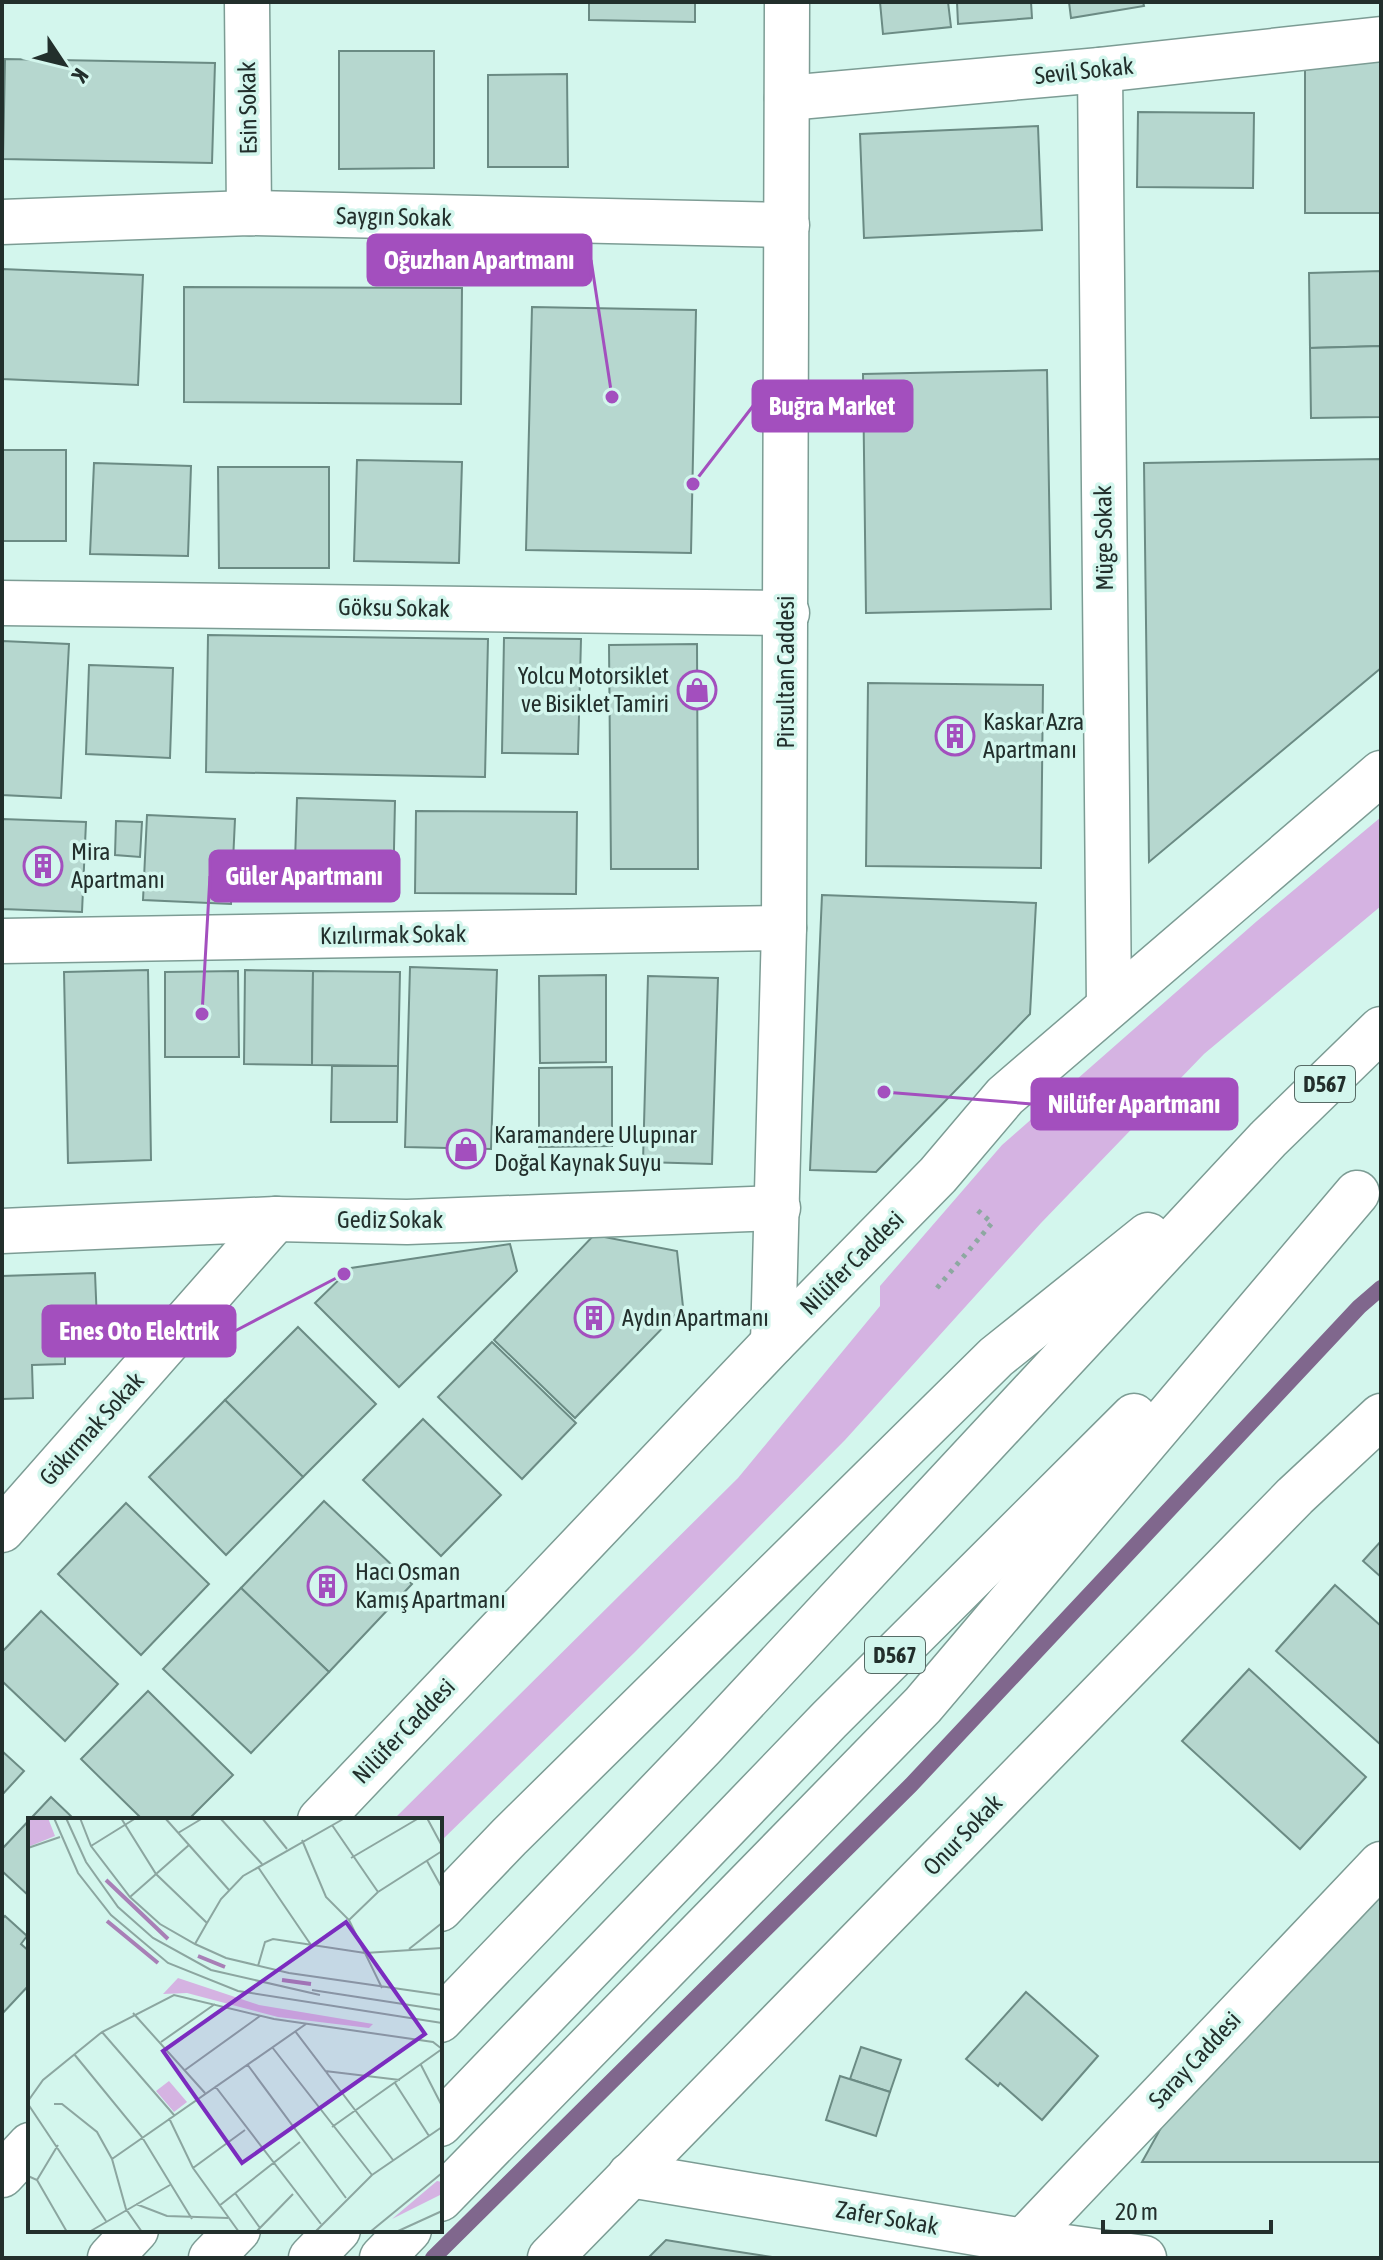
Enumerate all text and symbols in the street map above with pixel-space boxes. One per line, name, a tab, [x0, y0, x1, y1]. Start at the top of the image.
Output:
north arrow	[24, 24, 104, 104]
street label: Sevil Sokak	[1033, 52, 1135, 89]
street label: Esin Sokak	[233, 61, 262, 155]
text: K	[67, 64, 94, 88]
street label: Saygın Sokak	[336, 202, 452, 231]
callout: Oğuzhan Apartmanı	[368, 235, 591, 285]
text: Oğuzhan Apartmanı	[384, 245, 574, 275]
callout: Buğra Market	[753, 381, 912, 431]
text: Buğra Market	[769, 391, 896, 421]
street label: Müge Sokak	[1089, 485, 1118, 591]
street label: Göksu Sokak	[338, 593, 450, 622]
street label: Pirsultan Caddesi	[772, 596, 799, 748]
place label: Yolcu Motorsiklet ve Bisiklet Tamiri	[518, 662, 669, 717]
shop icon: Yolcu Motorsiklet ve Bisiklet Tamiri	[676, 669, 718, 711]
place label: Kaskar Azra Apartmanı	[983, 708, 1084, 763]
building icon: Kaskar Azra Apartmanı	[934, 715, 976, 757]
place label: Mira Apartmanı	[71, 838, 165, 893]
building icon: Mira Apartmanı	[22, 845, 64, 887]
callout: Güler Apartmanı	[210, 851, 399, 901]
text: Güler Apartmanı	[225, 861, 383, 891]
street label: Kızılırmak Sokak	[320, 920, 467, 949]
road number: D567	[1295, 1066, 1355, 1102]
callout: Nilüfer Apartmanı	[1032, 1079, 1237, 1129]
text: Nilüfer Apartmanı	[1048, 1089, 1220, 1119]
place label: Karamandere Ulupınar Doğal Kaynak Suyu	[494, 1121, 698, 1176]
shop icon: Karamandere Ulupınar Doğal Kaynak Suyu	[445, 1128, 487, 1170]
street label: Nilüfer Caddesi	[794, 1205, 909, 1320]
street label: Gediz Sokak	[337, 1206, 443, 1233]
building icon: Aydın Apartmanı	[573, 1297, 615, 1339]
place label: Aydın Apartmanı	[622, 1304, 769, 1331]
callout: Enes Oto Elektrik	[43, 1306, 235, 1356]
text: Enes Oto Elektrik	[59, 1316, 220, 1346]
street label: Gökırmak Sokak	[34, 1366, 150, 1491]
place label: Hacı Osman Kamış Apartmanı	[355, 1558, 506, 1613]
building icon: Hacı Osman Kamış Apartmanı	[306, 1565, 348, 1607]
road number: D567	[865, 1637, 925, 1673]
street label: Nilüfer Caddesi	[347, 1673, 460, 1789]
street label: Onur Sokak	[918, 1789, 1008, 1880]
inset map	[28, 1818, 442, 2232]
street label: Saray Caddesi	[1143, 2006, 1246, 2113]
scale bar	[1103, 2184, 1271, 2234]
street label: Zafer Sokak	[834, 2195, 941, 2240]
text: 20 m	[1115, 2198, 1158, 2225]

